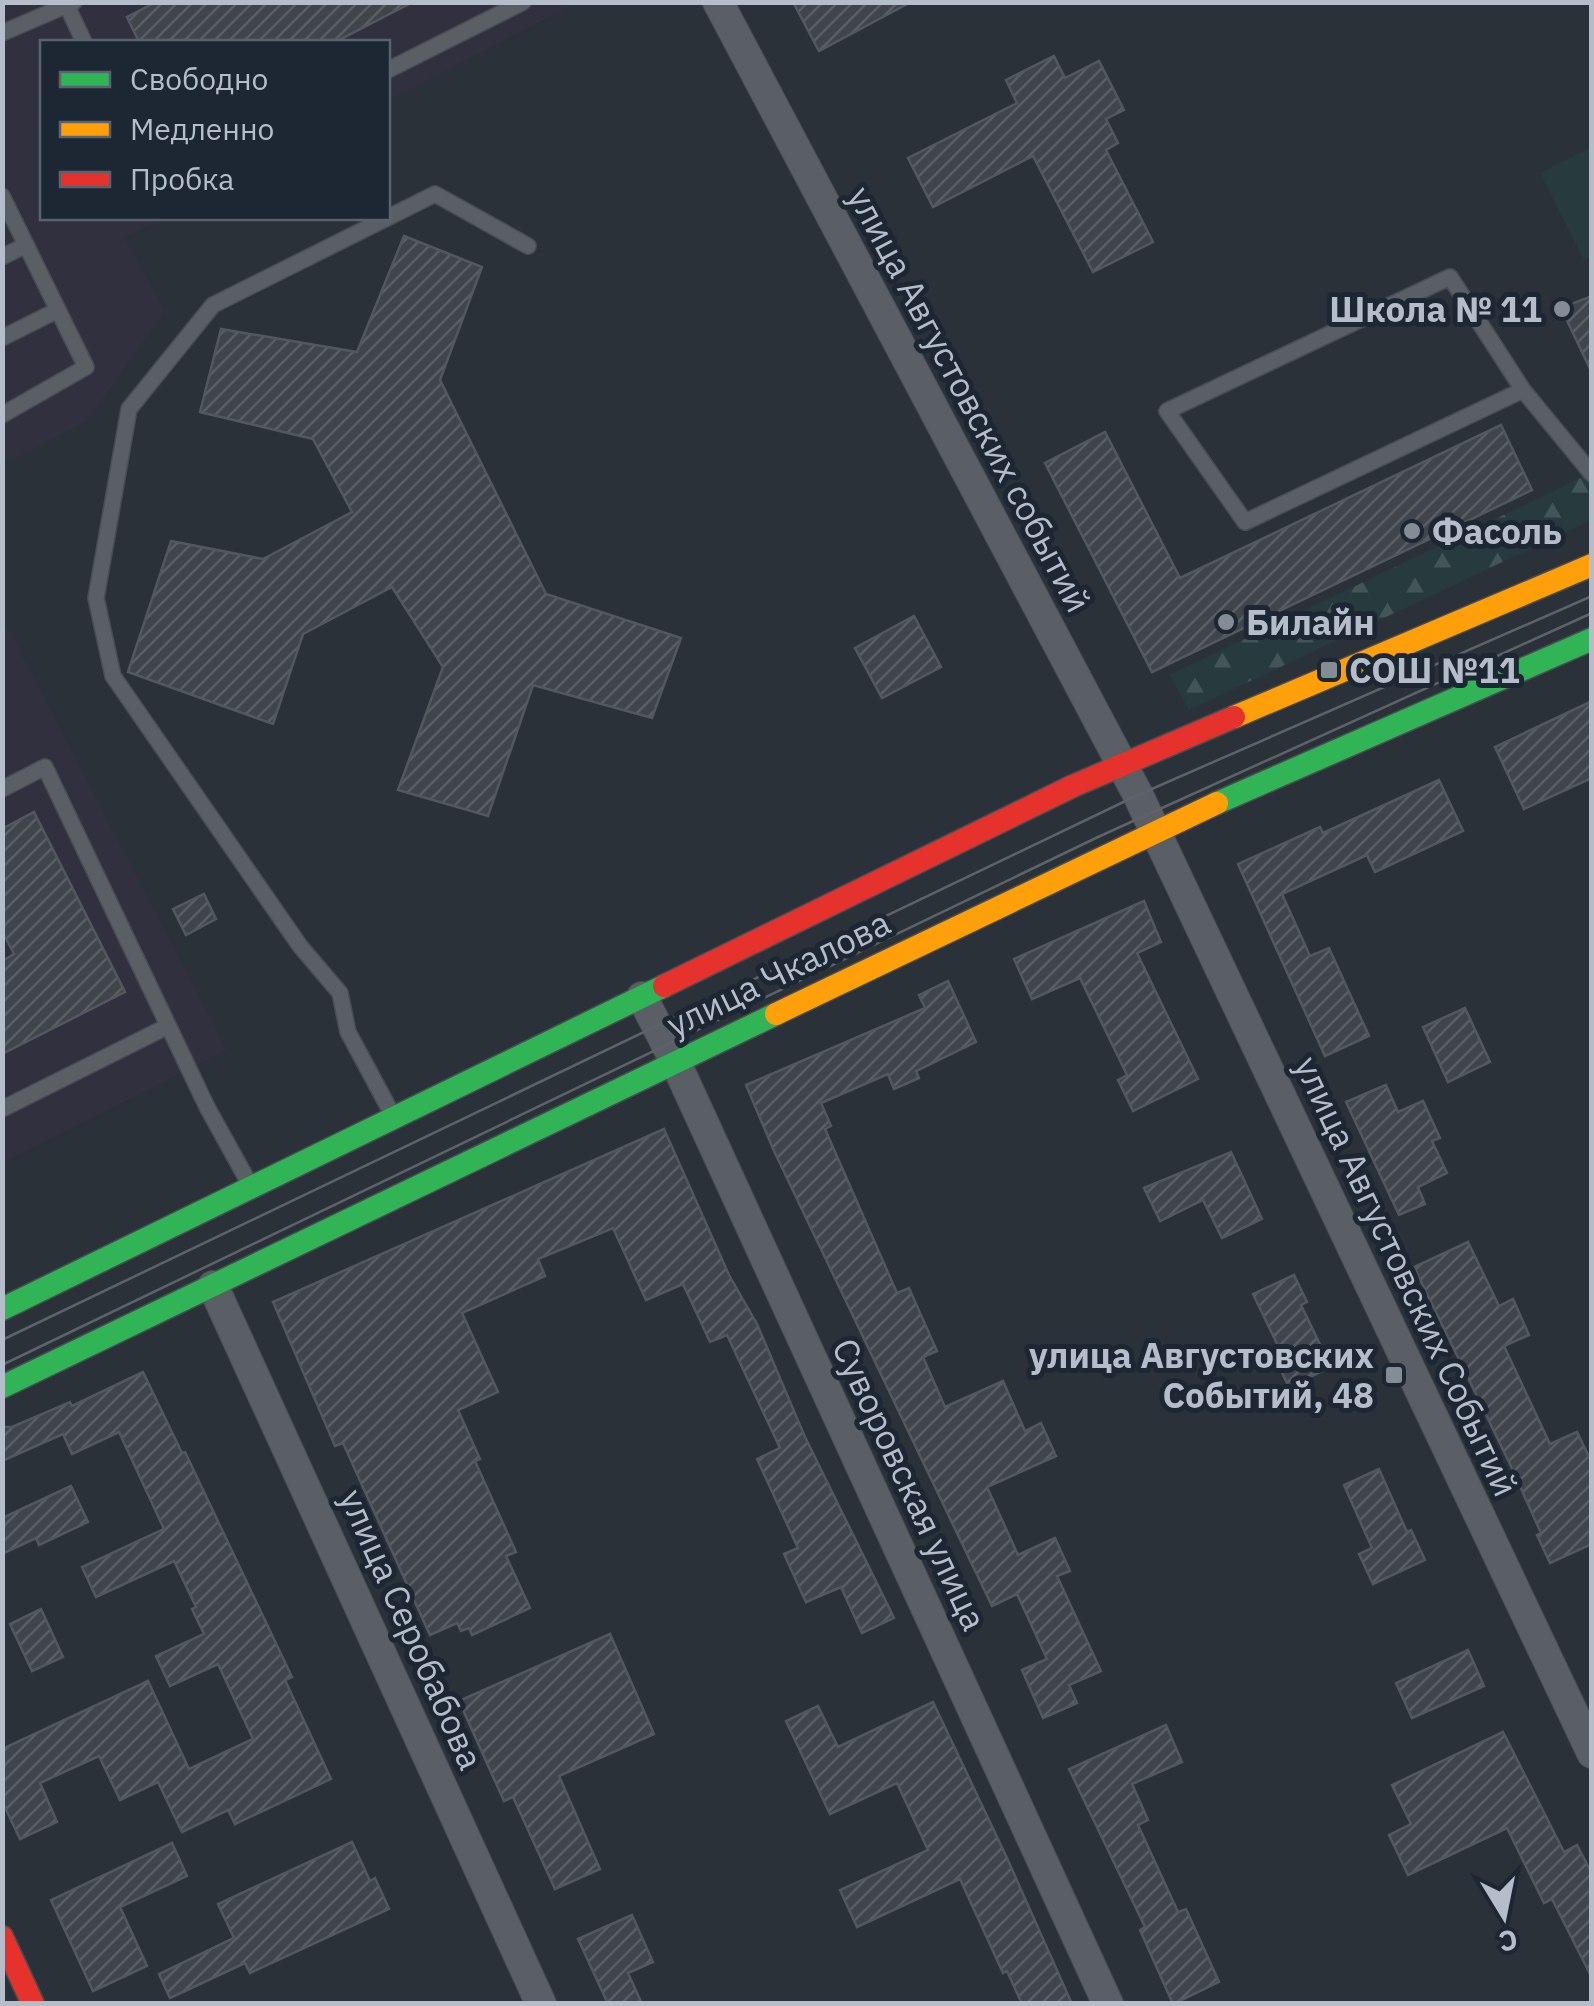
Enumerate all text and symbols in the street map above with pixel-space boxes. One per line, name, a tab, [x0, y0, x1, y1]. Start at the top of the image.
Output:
legend	[40, 40, 390, 220]
text: Свободно	[130, 59, 268, 98]
text: Медленно	[130, 109, 274, 148]
text: Пробка	[130, 159, 234, 198]
street label: улица Августовских событий	[838, 178, 1102, 620]
place label: Школа № 11	[1329, 286, 1542, 332]
marker: Школа № 11	[1551, 298, 1573, 320]
place label: Фасоль	[1432, 508, 1562, 554]
marker: Фасоль	[1401, 520, 1423, 542]
place label: Билайн	[1246, 599, 1375, 645]
marker: Билайн	[1215, 611, 1237, 633]
place label: СОШ №11	[1349, 647, 1520, 693]
marker: СОШ №11	[1318, 659, 1340, 681]
street label: улица Чкалова	[659, 899, 897, 1047]
street label: улица Августовских Событий	[1285, 1049, 1529, 1503]
street label: Суворовская улица	[822, 1331, 998, 1637]
place label: улица Августовских Событий, 48	[1029, 1332, 1374, 1418]
marker: улица Августовских Событий, 48	[1383, 1364, 1405, 1386]
street label: улица Серобабова	[330, 1482, 494, 1776]
north arrow	[1454, 1866, 1554, 1966]
text: С	[1496, 1921, 1521, 1961]

